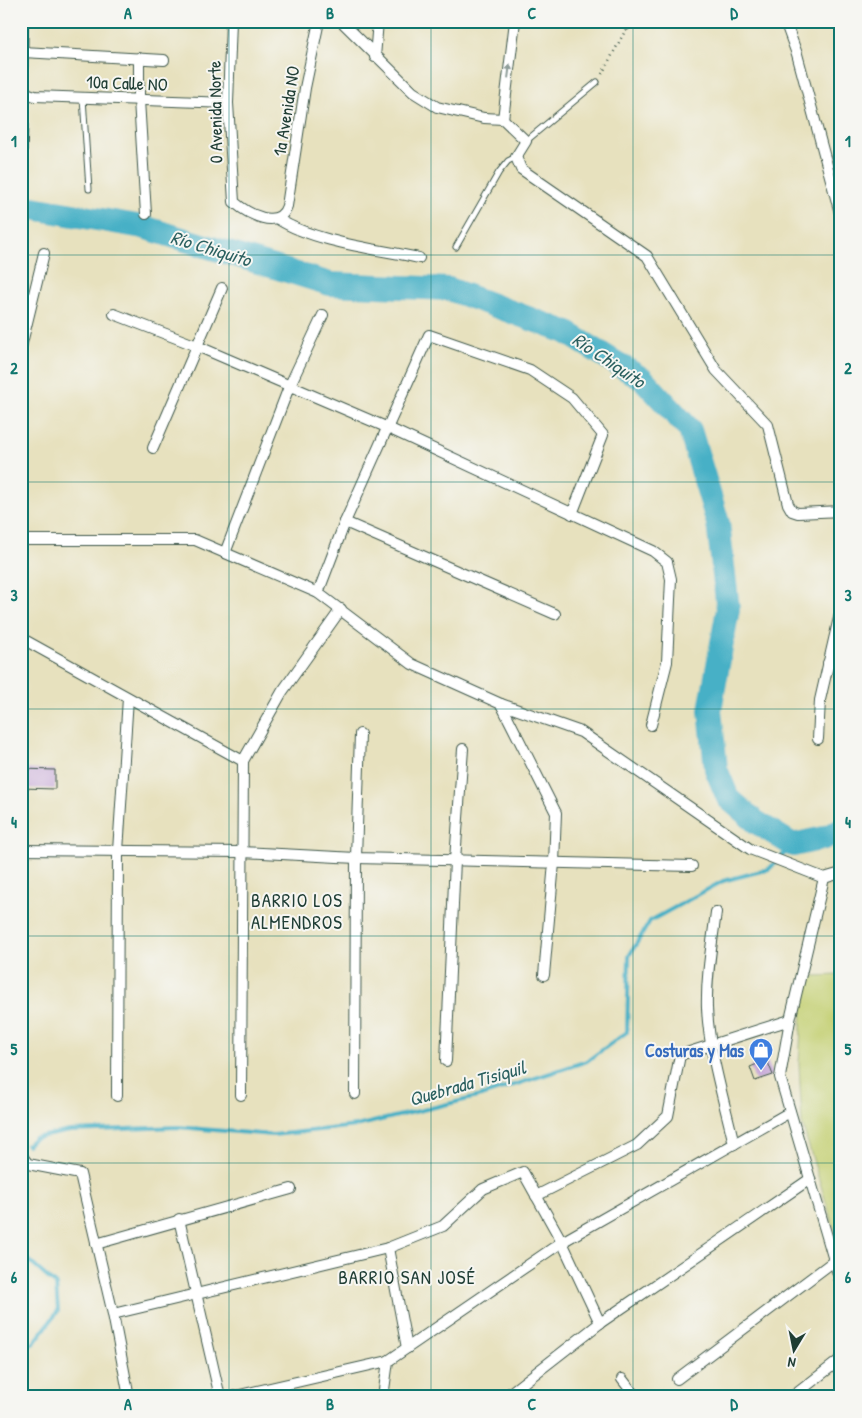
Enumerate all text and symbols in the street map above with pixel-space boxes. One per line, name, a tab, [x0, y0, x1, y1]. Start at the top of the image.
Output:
text: A	[124, 2, 132, 24]
text: B	[326, 2, 334, 24]
text: C	[528, 2, 537, 24]
text: D	[730, 2, 738, 24]
street label: 0 Avenida Norte	[202, 60, 228, 164]
one-way arrow	[505, 63, 513, 79]
street label: 1a Avenida NO	[267, 64, 305, 158]
street label: 10a Calle NO	[86, 69, 168, 97]
text: 1	[11, 130, 17, 152]
text: 1	[845, 130, 851, 152]
water label: Río Chiquito	[168, 224, 255, 273]
water label: Río Chiquito	[568, 326, 652, 395]
text: 2	[10, 357, 18, 379]
text: 2	[844, 357, 852, 379]
text: 3	[10, 584, 18, 606]
text: 3	[844, 584, 852, 606]
text: 4	[11, 811, 17, 833]
text: 4	[845, 811, 851, 833]
district label: BARRIO LOS ALMENDROS	[251, 887, 343, 935]
shop icon: Costuras y Mas	[748, 1037, 774, 1071]
text: 5	[11, 1038, 18, 1060]
place label: Costuras y Mas	[645, 1038, 744, 1064]
text: 5	[845, 1038, 852, 1060]
water label: Quebrada Tisiquil	[406, 1054, 529, 1112]
district label: BARRIO SAN JOSÉ	[338, 1264, 476, 1290]
text: 6	[11, 1266, 18, 1288]
text: 6	[845, 1266, 852, 1288]
north arrow	[770, 1326, 820, 1376]
text: N	[786, 1353, 797, 1373]
text: A	[124, 1393, 132, 1415]
text: B	[326, 1393, 334, 1415]
text: C	[528, 1393, 537, 1415]
text: D	[730, 1393, 738, 1415]

